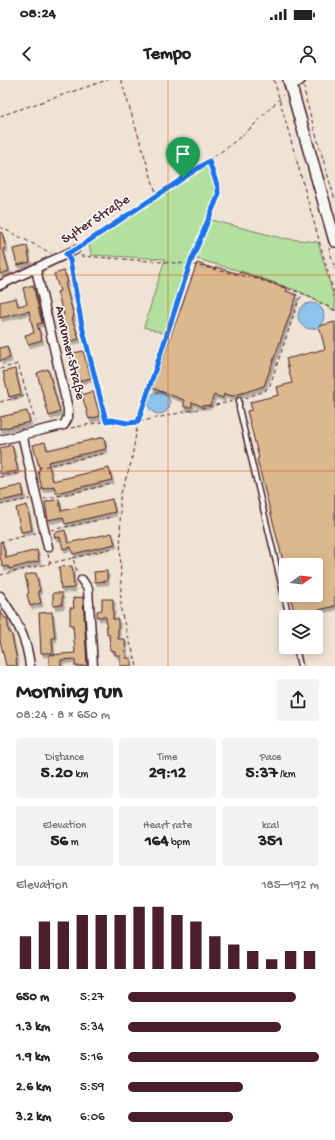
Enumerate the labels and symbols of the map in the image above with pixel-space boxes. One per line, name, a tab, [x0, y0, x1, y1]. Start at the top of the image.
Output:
pin	[166, 137, 200, 178]
street label: Sylter Straße	[59, 191, 134, 248]
street label: Amrumer Straße	[50, 304, 88, 402]
north arrow	[279, 558, 323, 602]

